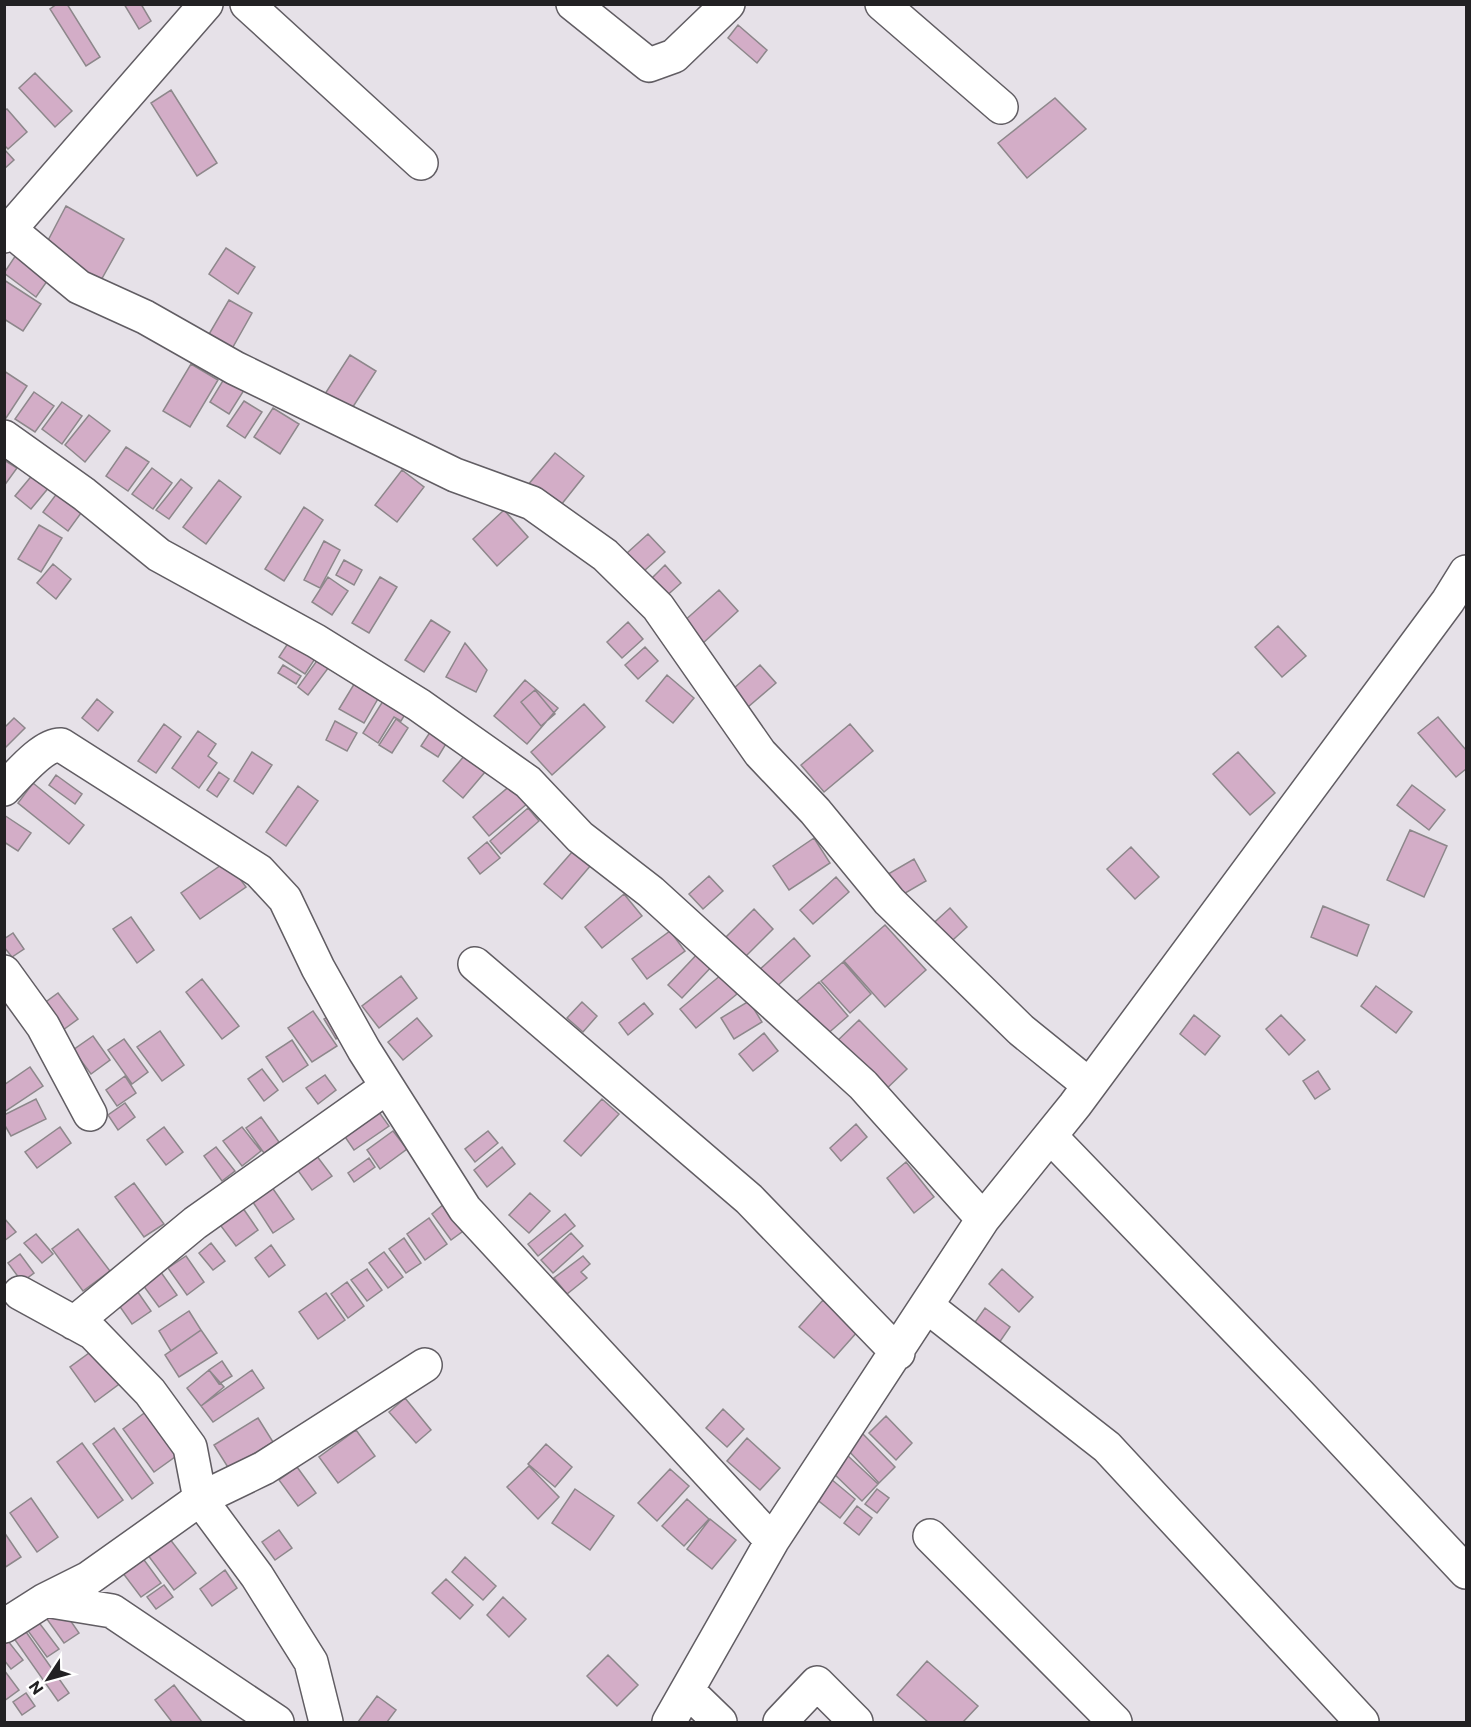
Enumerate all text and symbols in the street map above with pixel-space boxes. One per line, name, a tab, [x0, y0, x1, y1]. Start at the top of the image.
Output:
north arrow	[18, 1649, 78, 1709]
text: N	[24, 1678, 47, 1699]

